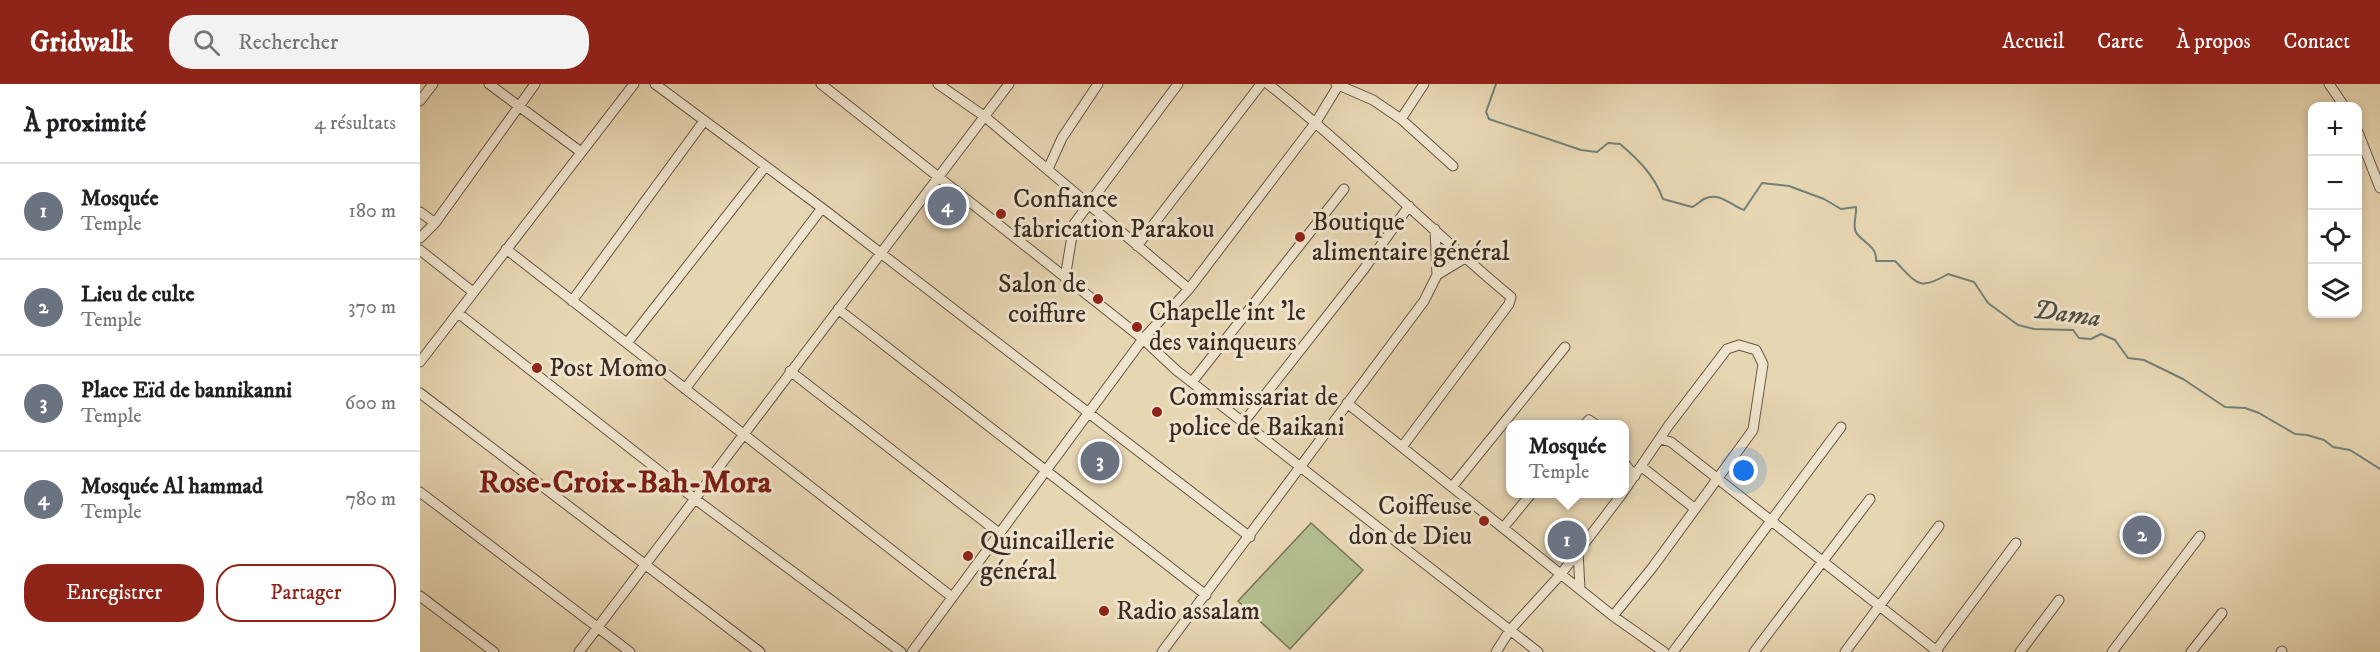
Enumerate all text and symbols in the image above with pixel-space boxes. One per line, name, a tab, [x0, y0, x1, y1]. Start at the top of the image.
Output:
search box	[169, 15, 589, 69]
text: Gridwalk	[30, 25, 133, 60]
icon: search	[190, 26, 223, 59]
text: Rechercher	[238, 29, 338, 56]
text: Accueil	[2002, 29, 2064, 55]
text: Carte	[2097, 29, 2143, 55]
text: À propos	[2176, 29, 2251, 55]
text: Contact	[2284, 29, 2350, 55]
map controls	[2308, 102, 2362, 318]
button: +	[2308, 102, 2362, 156]
text: À proximité	[24, 107, 146, 140]
text: 4 résultats	[314, 111, 396, 136]
button: −	[2308, 156, 2362, 210]
place label: Confiance fabrication Parakou	[1013, 183, 1215, 246]
pin: 4	[928, 184, 966, 228]
text: Mosquée	[81, 185, 159, 212]
text: 1	[40, 199, 47, 224]
text: 180 m	[349, 199, 396, 224]
place label: Boutique alimentaire général	[1312, 206, 1510, 269]
marker: Confiance fabrication Parakou	[994, 207, 1008, 221]
button: locate	[2308, 210, 2362, 264]
text: Temple	[81, 212, 142, 237]
marker: Boutique alimentaire général	[1293, 230, 1307, 244]
button: layers	[2308, 264, 2362, 318]
place label: Salon de coiffure	[998, 268, 1086, 331]
text: Lieu de culte	[81, 281, 195, 308]
marker: Salon de coiffure	[1091, 292, 1105, 306]
water label: Dama	[2031, 292, 2103, 336]
text: 2	[39, 295, 48, 320]
text: 370 m	[348, 295, 396, 320]
place label: Chapelle int 'le des vainqueurs	[1149, 296, 1306, 359]
text: Temple	[81, 308, 142, 333]
marker: Chapelle int 'le des vainqueurs	[1130, 320, 1144, 334]
place label: Post Momo	[549, 352, 667, 385]
marker: Post Momo	[530, 361, 544, 375]
text: Place Eïd de bannikanni	[81, 377, 292, 404]
place label: Commissariat de police de Baikani	[1168, 381, 1344, 444]
text: 3	[40, 391, 47, 416]
text: 600 m	[345, 391, 396, 416]
text: Temple	[81, 404, 142, 429]
marker: Commissariat de police de Baikani	[1150, 405, 1164, 419]
popup	[1506, 420, 1629, 498]
text: Mosquée	[1529, 433, 1606, 460]
pin: 3	[1080, 438, 1120, 484]
your location	[1729, 456, 1758, 485]
text: Temple	[1529, 460, 1589, 485]
district label: Rose-Croix-Bah-Mora	[479, 463, 772, 503]
text: Mosquée Al hammad	[81, 473, 263, 500]
text: 4	[38, 487, 49, 512]
text: 780 m	[345, 487, 396, 512]
place label: Coiffeuse don de Dieu	[1349, 490, 1472, 553]
text: Temple	[81, 500, 142, 525]
pin: 2	[2122, 512, 2162, 558]
marker: Coiffeuse don de Dieu	[1477, 514, 1491, 528]
pin: 1	[1548, 518, 1586, 562]
place label: Quincaillerie général	[980, 525, 1114, 588]
marker: Quincaillerie général	[961, 549, 975, 563]
button: Enregistrer	[24, 564, 204, 622]
button: Partager	[216, 564, 396, 622]
place label: Radio assalam	[1116, 595, 1260, 628]
marker: Radio assalam	[1097, 604, 1111, 618]

